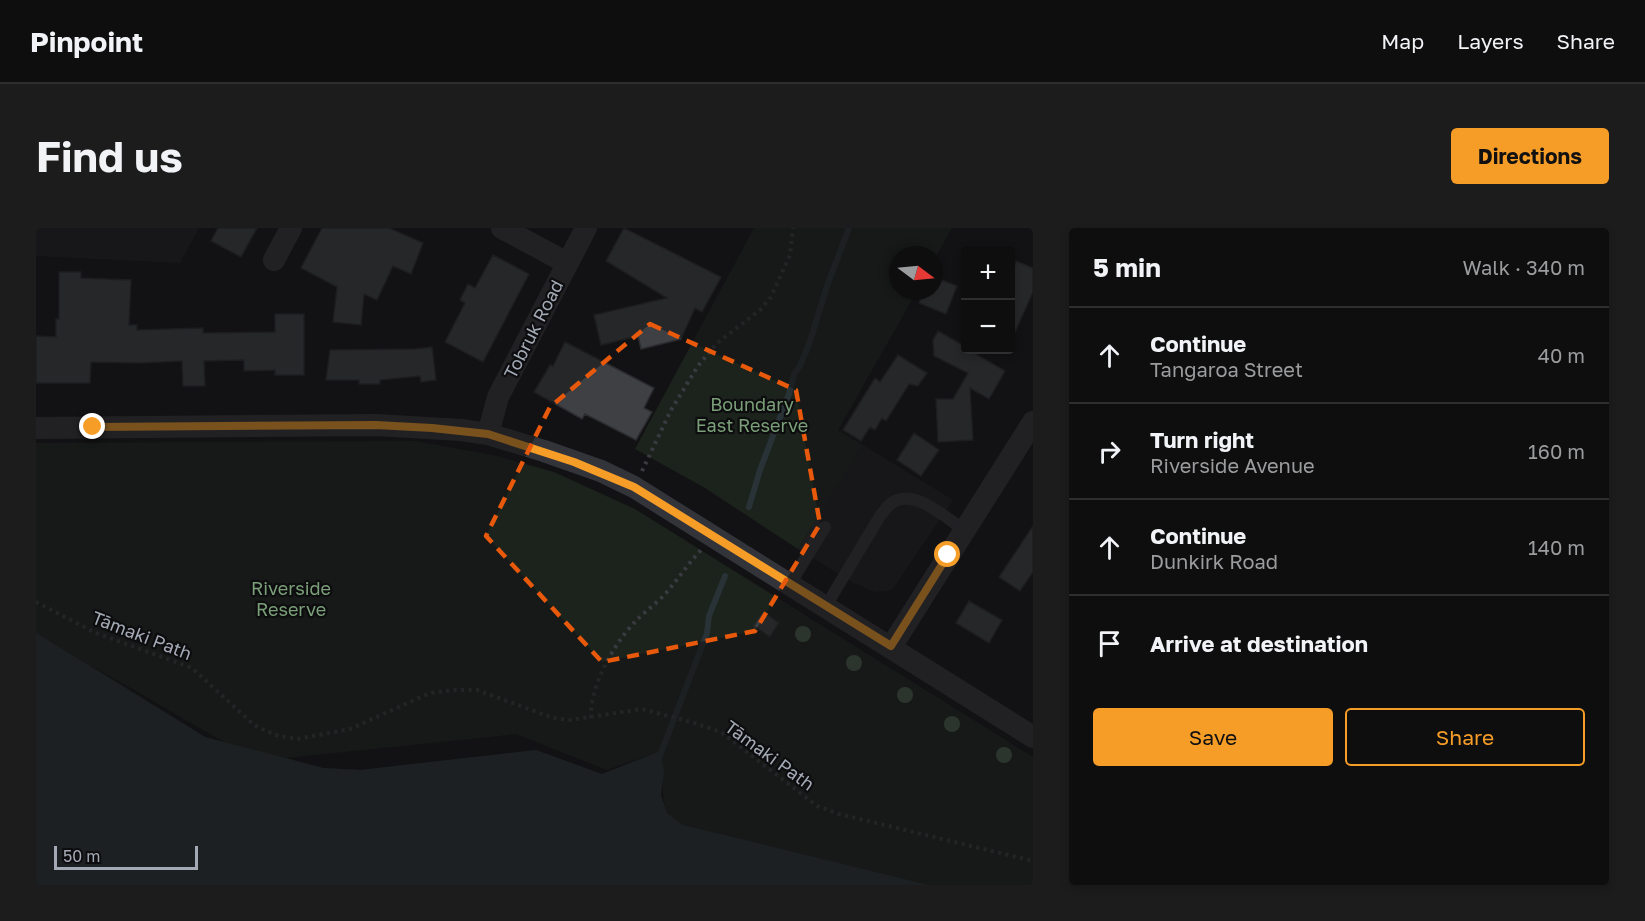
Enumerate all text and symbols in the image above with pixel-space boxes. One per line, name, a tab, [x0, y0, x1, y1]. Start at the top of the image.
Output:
text: Pinpoint	[30, 25, 143, 58]
text: Map	[1381, 28, 1424, 54]
text: Layers	[1457, 28, 1524, 54]
text: Share	[1557, 28, 1615, 54]
button: Directions	[1451, 128, 1609, 184]
text: Find us	[36, 131, 183, 181]
north arrow	[889, 246, 943, 300]
map controls	[961, 246, 1015, 354]
button: +	[961, 246, 1015, 300]
text: 5 min	[1093, 252, 1161, 283]
text: Walk · 340 m	[1463, 255, 1585, 279]
street label: Tobruk Road	[499, 276, 567, 382]
button: −	[961, 300, 1015, 354]
text: Continue	[1150, 330, 1246, 357]
icon: ahead	[1093, 339, 1126, 372]
text: 40 m	[1538, 343, 1585, 367]
text: Tangaroa Street	[1150, 357, 1303, 381]
park label: Boundary East Reserve	[696, 393, 808, 436]
route end	[79, 413, 105, 439]
text: Turn right	[1150, 426, 1254, 453]
icon: right	[1093, 435, 1126, 468]
text: 160 m	[1528, 439, 1585, 463]
text: Riverside Avenue	[1150, 453, 1315, 477]
text: Continue	[1150, 522, 1246, 549]
icon: ahead	[1093, 531, 1126, 564]
text: 140 m	[1528, 535, 1585, 559]
route start	[934, 541, 960, 567]
text: Dunkirk Road	[1150, 549, 1278, 573]
park label: Riverside Reserve	[251, 577, 331, 620]
street label: Tāmaki Path	[89, 606, 195, 664]
icon: arrive	[1093, 627, 1126, 660]
text: Arrive at destination	[1150, 630, 1368, 657]
button: Save	[1093, 708, 1333, 766]
button: Share	[1345, 708, 1585, 766]
street label: Tāmaki Path	[721, 715, 819, 795]
scale bar	[54, 843, 198, 870]
text: 50 m	[63, 846, 100, 866]

